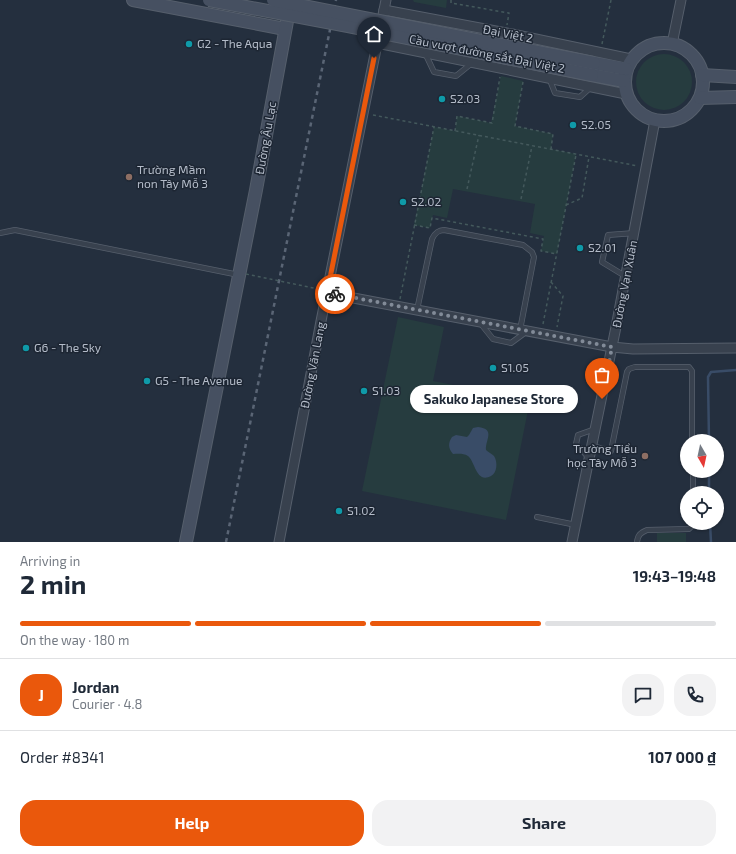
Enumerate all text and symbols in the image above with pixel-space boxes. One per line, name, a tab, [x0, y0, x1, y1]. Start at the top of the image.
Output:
pin	[357, 17, 391, 58]
street label: Đại Việt 2	[482, 21, 535, 46]
icon: home	[363, 23, 385, 45]
street label: Cầu vượt đường sắt Đại Việt 2	[408, 31, 566, 76]
place label: G2 - The Aqua	[197, 36, 272, 50]
marker: G2 - The Aqua	[184, 39, 194, 49]
place label: S2.03	[450, 91, 480, 105]
marker: S2.03	[437, 94, 447, 104]
street label: Đường Âu Lạc	[252, 100, 279, 176]
place label: S2.05	[581, 117, 611, 131]
marker: S2.05	[568, 120, 578, 130]
place label: Trường Mầm non Tây Mỗ 3	[137, 162, 208, 190]
marker: Trường Mầm non Tây Mỗ 3	[124, 172, 134, 182]
place label: S2.02	[411, 194, 441, 208]
marker: S2.02	[398, 197, 408, 207]
street label: Đường Vạn Xuân	[609, 239, 640, 329]
place label: S2.01	[588, 240, 616, 254]
marker: S2.01	[575, 243, 585, 253]
courier	[315, 274, 355, 314]
icon: bike	[324, 283, 346, 305]
street label: Đường Văn Lang	[297, 320, 327, 409]
place label: G6 - The Sky	[34, 340, 102, 354]
marker: G6 - The Sky	[21, 343, 31, 353]
pin	[585, 358, 619, 399]
place label: S1.05	[501, 360, 529, 374]
marker: S1.05	[488, 363, 498, 373]
icon: bag	[591, 364, 613, 386]
place label: G5 - The Avenue	[155, 373, 242, 387]
marker: G5 - The Avenue	[142, 376, 152, 386]
place label: S1.03	[372, 383, 400, 397]
callout: Sakuko Japanese Store	[410, 385, 578, 413]
marker: S1.03	[359, 386, 369, 396]
text: Sakuko Japanese Store	[424, 391, 564, 407]
north arrow	[680, 434, 724, 478]
map controls	[680, 434, 724, 530]
place label: Trường Tiểu học Tây Mỗ 3	[567, 441, 637, 470]
marker: Trường Tiểu học Tây Mỗ 3	[640, 451, 650, 461]
button: locate	[680, 486, 724, 530]
place label: S1.02	[347, 503, 375, 517]
marker: S1.02	[334, 506, 344, 516]
text: Arriving in	[20, 553, 80, 569]
text: 19:43–19:48	[633, 567, 716, 585]
text: 2 min	[20, 568, 86, 599]
text: On the way · 180 m	[20, 632, 130, 648]
button: chat	[622, 674, 664, 716]
button: phone	[674, 674, 716, 716]
text: Jordan	[72, 678, 119, 696]
text: J	[38, 686, 44, 704]
text: Courier · 4.8	[72, 696, 142, 712]
text: Order #8341	[20, 748, 105, 766]
text: 107 000 ₫	[648, 748, 716, 766]
button: Help	[20, 800, 364, 846]
button: Share	[372, 800, 716, 846]

